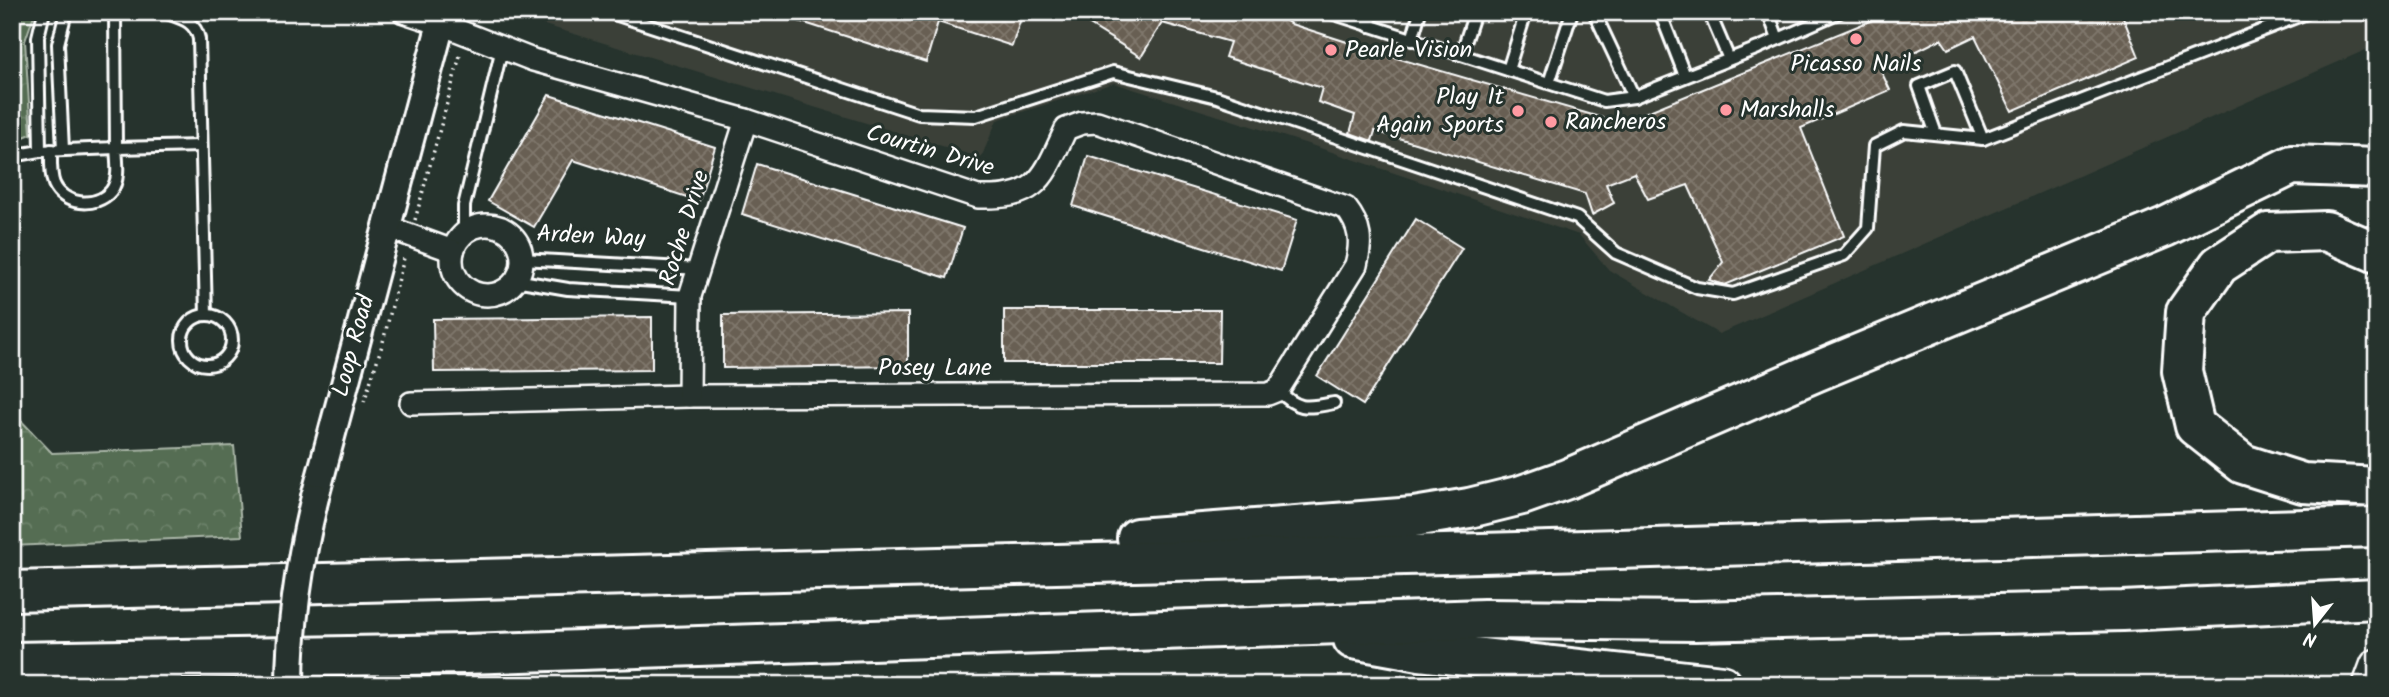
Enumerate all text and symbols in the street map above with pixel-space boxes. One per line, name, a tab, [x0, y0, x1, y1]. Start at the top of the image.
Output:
place label: Pearle Vision	[1345, 31, 1472, 70]
marker: Picasso Nails	[1848, 31, 1864, 47]
marker: Pearle Vision	[1323, 42, 1339, 58]
place label: Picasso Nails	[1791, 45, 1921, 84]
place label: Play It Again Sports	[1376, 78, 1505, 145]
place label: Marshalls	[1740, 91, 1834, 130]
marker: Marshalls	[1718, 102, 1734, 118]
marker: Play It Again Sports	[1510, 103, 1526, 119]
place label: Rancheros	[1565, 103, 1666, 142]
street label: Courtin Drive	[861, 114, 999, 188]
marker: Rancheros	[1543, 114, 1559, 130]
street label: Roche Drive	[649, 165, 721, 291]
street label: Arden Way	[536, 215, 647, 259]
street label: Loop Road	[322, 290, 387, 401]
street label: Posey Lane	[878, 349, 992, 388]
north arrow	[2280, 588, 2350, 658]
text: N	[2300, 622, 2321, 654]

